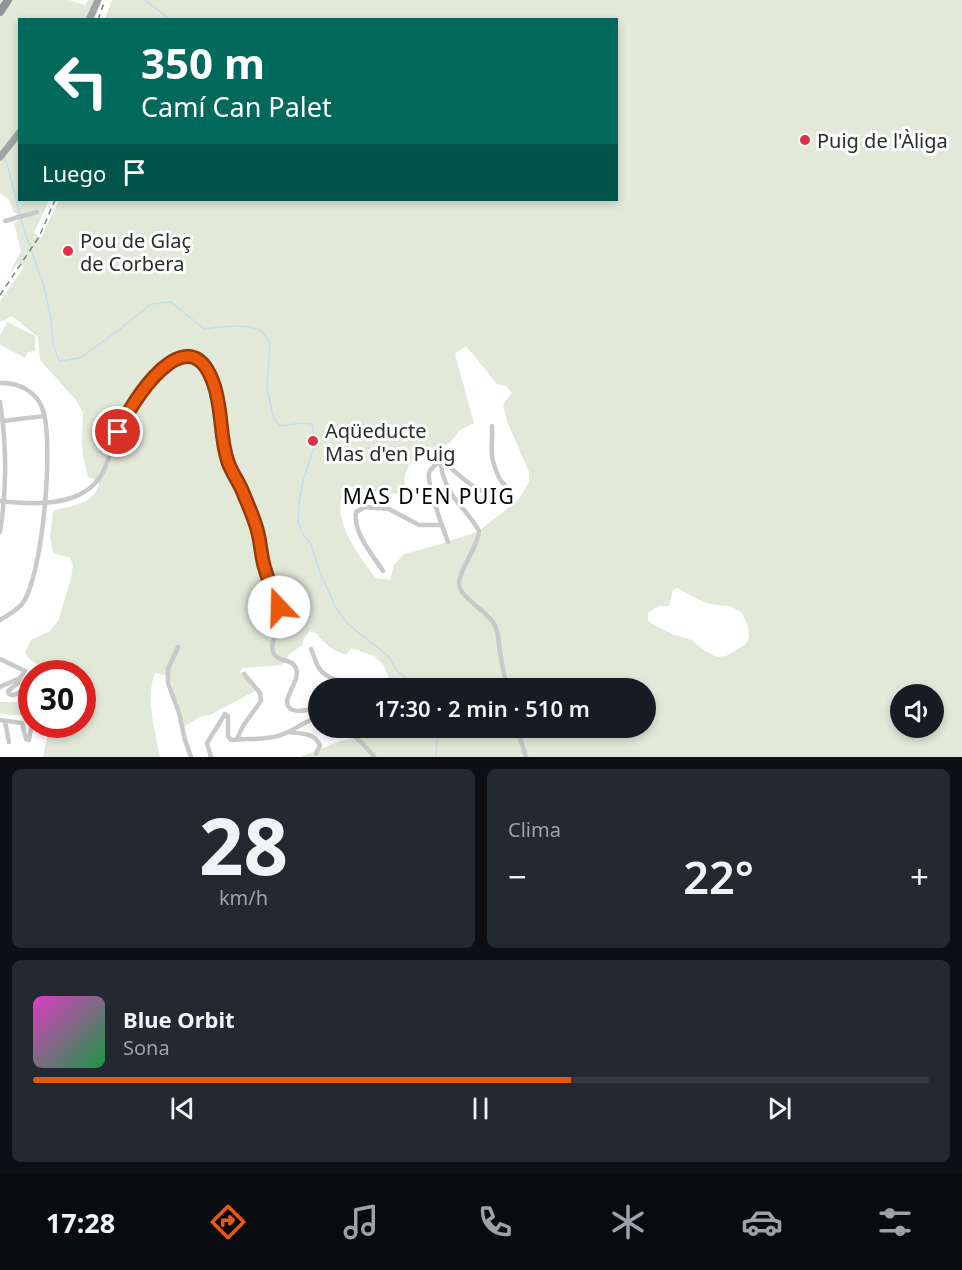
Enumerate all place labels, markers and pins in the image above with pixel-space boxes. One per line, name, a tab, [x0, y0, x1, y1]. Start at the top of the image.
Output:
place label: Puig de l'Àliga	[817, 127, 948, 154]
marker: Puig de l'Àliga	[798, 133, 812, 147]
place label: Pou de Glaç de Corbera	[80, 227, 191, 277]
marker: Pou de Glaç de Corbera	[61, 244, 75, 258]
pin	[92, 406, 143, 457]
place label: Aqüeducte Mas d'en Puig	[325, 417, 456, 467]
marker: Aqüeducte Mas d'en Puig	[306, 434, 320, 448]

